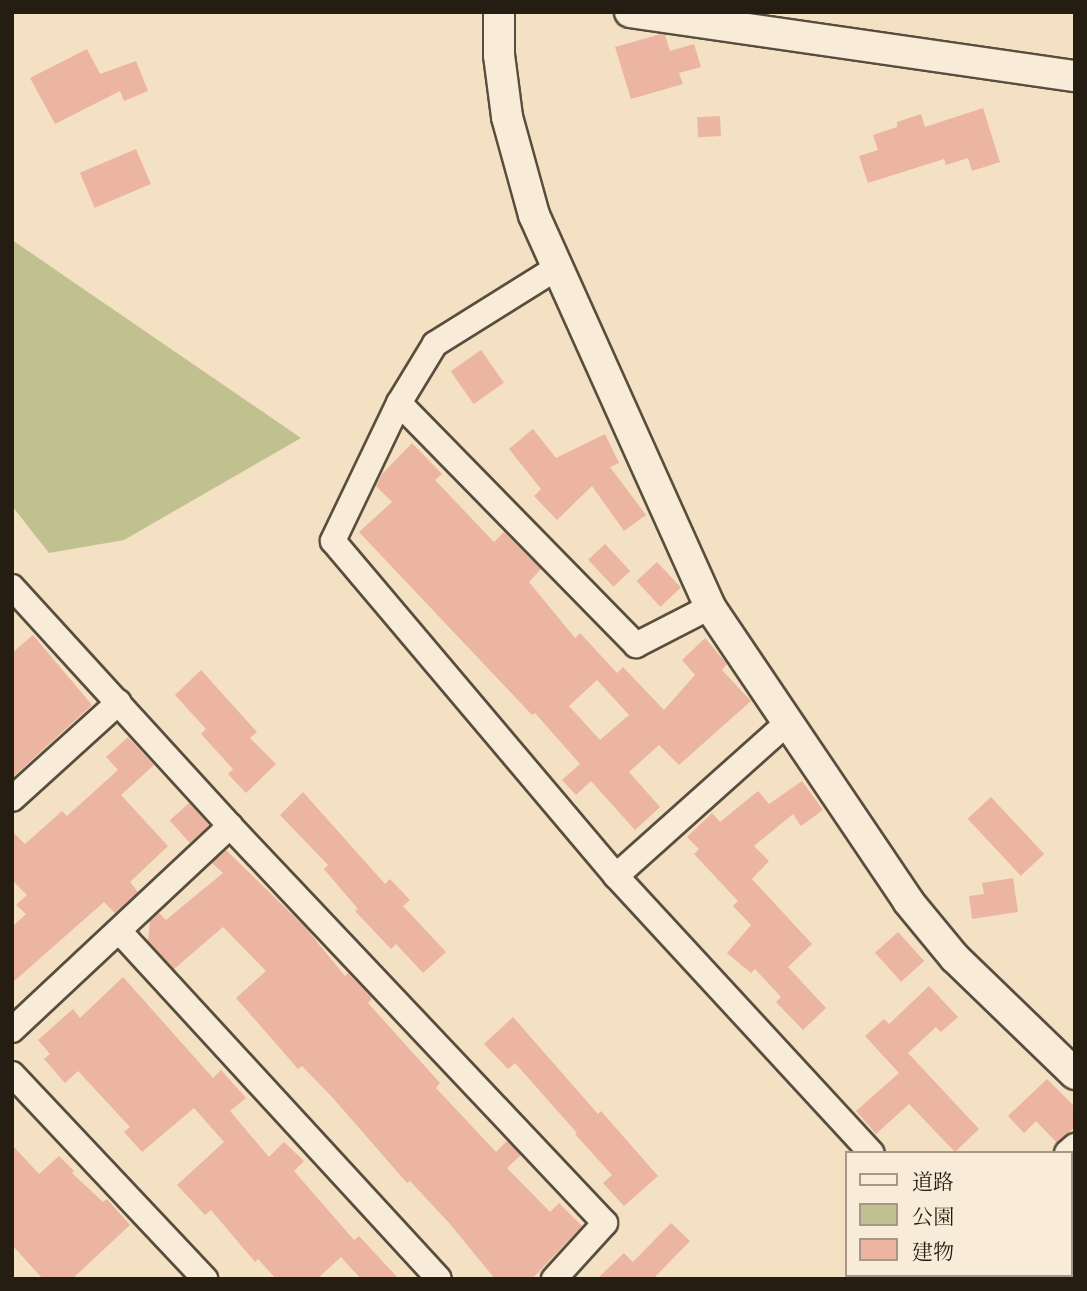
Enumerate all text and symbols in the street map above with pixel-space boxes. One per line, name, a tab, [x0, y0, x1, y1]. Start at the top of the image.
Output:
legend	[846, 1151, 1073, 1277]
text: 道路	[912, 1170, 954, 1194]
text: 公園	[912, 1205, 954, 1229]
text: 建物	[912, 1240, 954, 1264]

